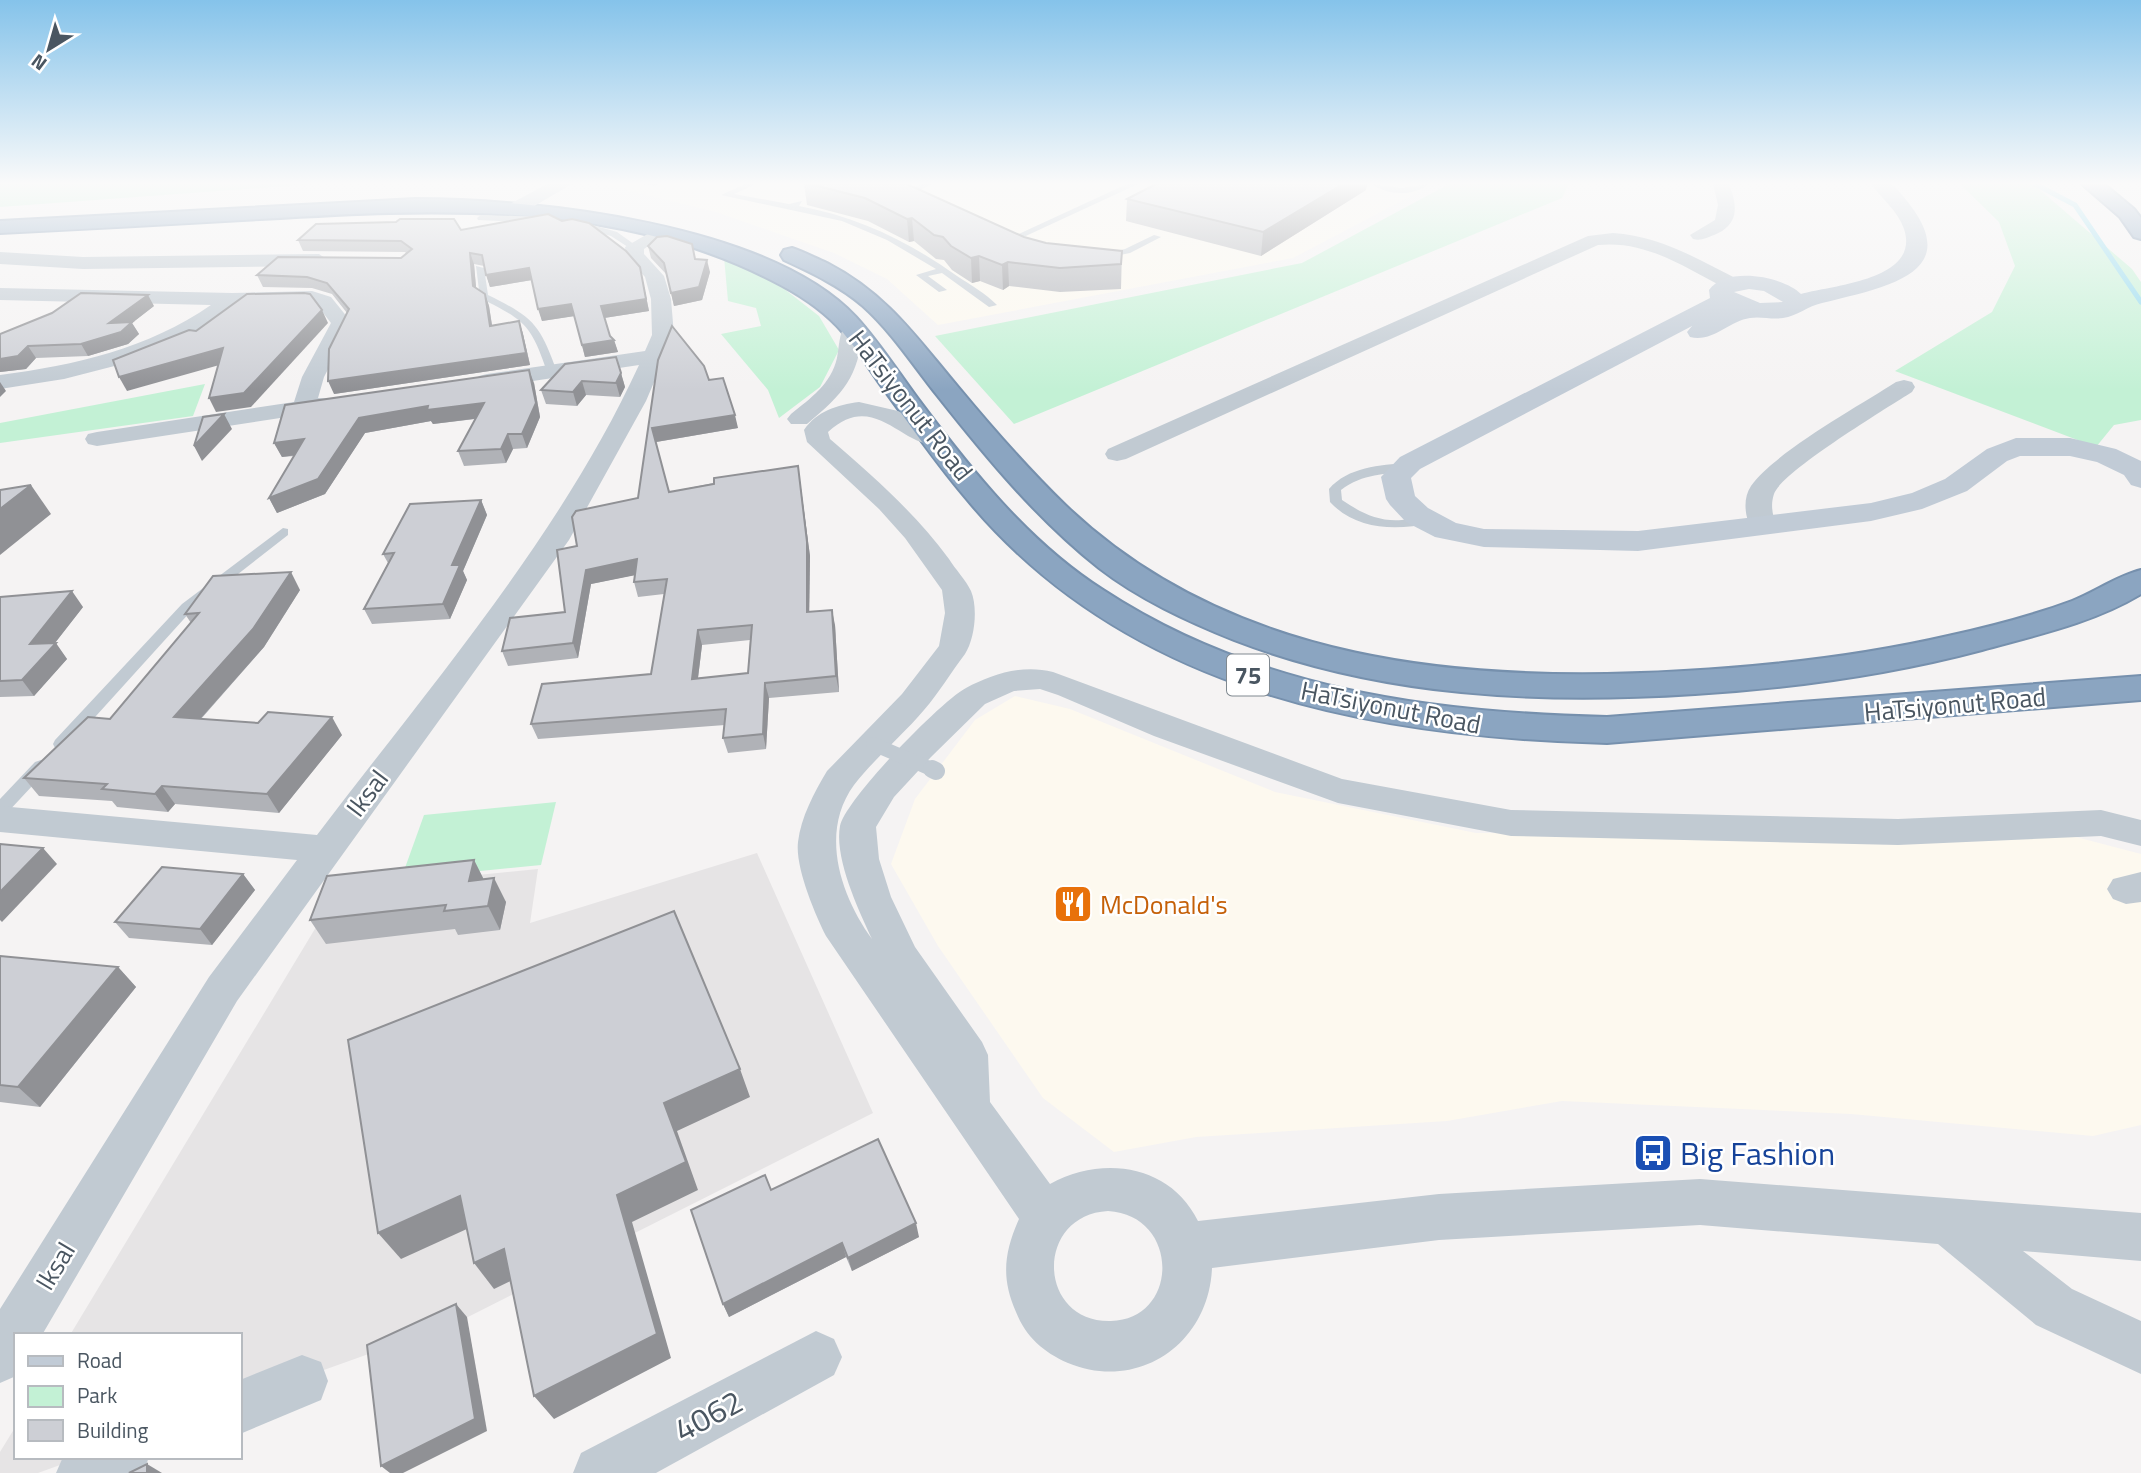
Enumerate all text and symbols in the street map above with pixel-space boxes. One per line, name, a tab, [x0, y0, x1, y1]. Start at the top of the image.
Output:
north arrow	[14, 14, 84, 84]
text: N	[24, 47, 52, 79]
street label: HaTsiyonut Road	[839, 321, 983, 489]
road number: 75	[1227, 654, 1269, 696]
street label: HaTsiyonut Road	[1298, 670, 1484, 744]
street label: HaTsiyonut Road	[1862, 677, 2048, 731]
street label: Iksal	[336, 761, 398, 825]
restaurant icon: McDonald's	[1052, 883, 1094, 925]
place label: McDonald's	[1100, 885, 1228, 924]
place label: Big Fashion	[1680, 1129, 1835, 1177]
bus stop icon: Big Fashion	[1632, 1132, 1674, 1174]
street label: Iksal	[25, 1235, 85, 1297]
legend	[14, 1333, 242, 1459]
text: Road	[77, 1344, 122, 1376]
street label: 4062	[665, 1377, 751, 1453]
text: Park	[77, 1379, 117, 1411]
text: Building	[77, 1414, 149, 1446]

